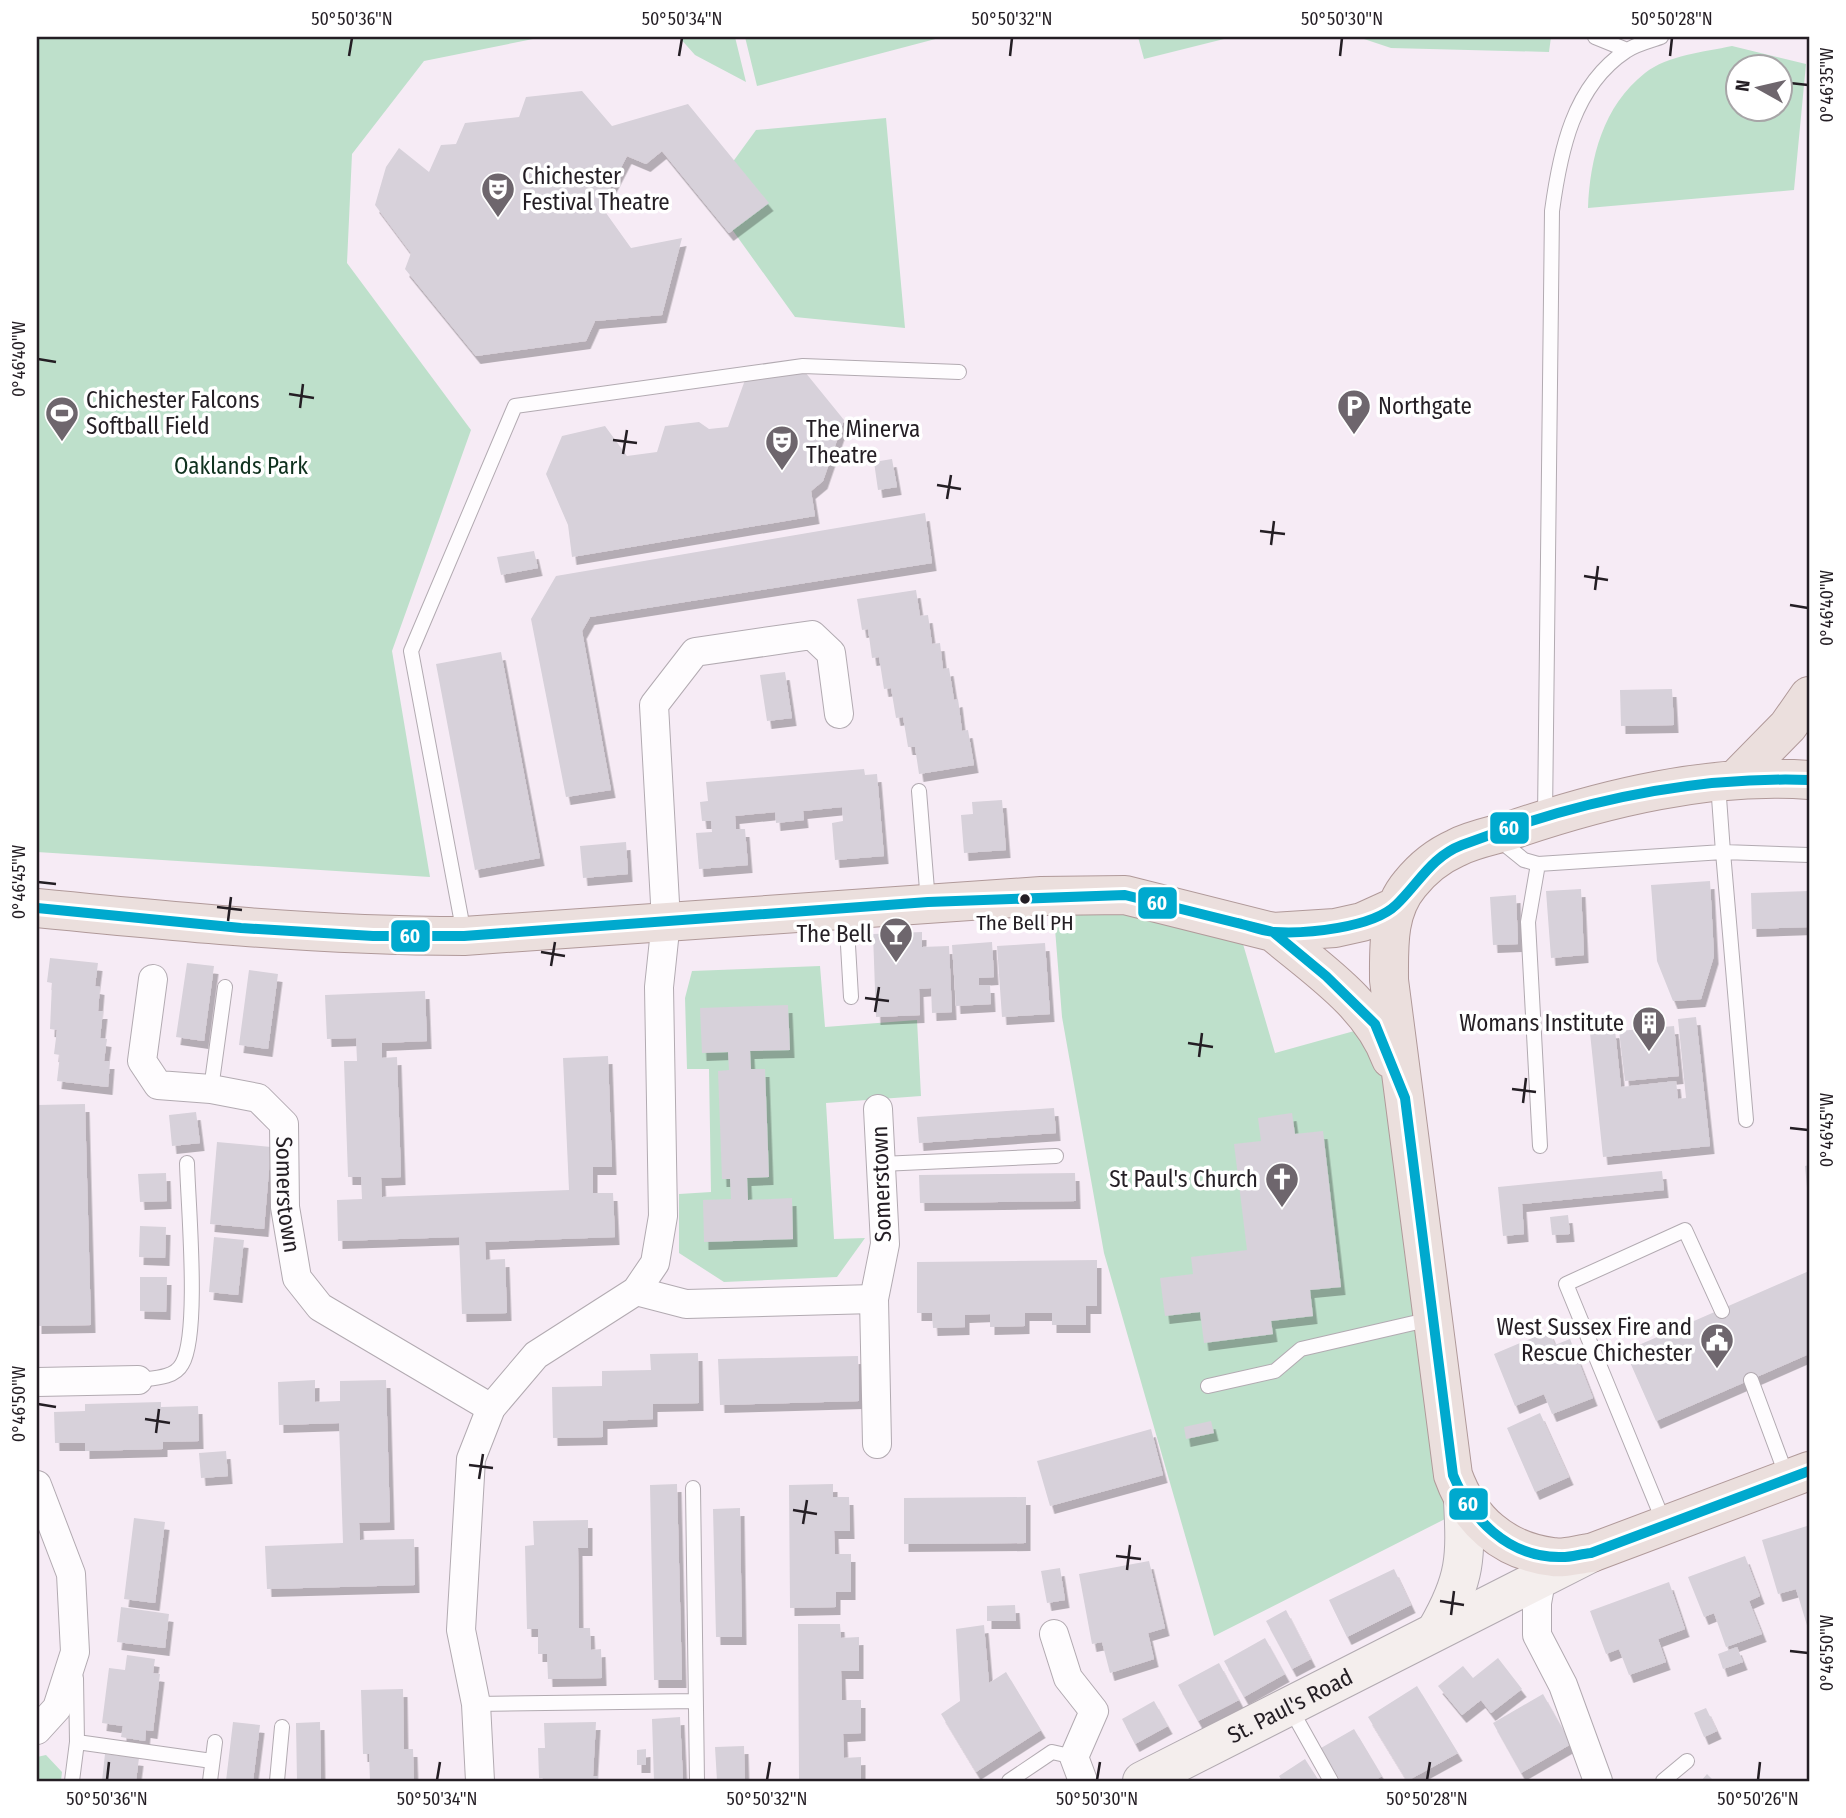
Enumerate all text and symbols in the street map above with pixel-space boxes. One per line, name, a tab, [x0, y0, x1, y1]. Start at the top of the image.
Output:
text: 50°50'36"N	[311, 8, 393, 30]
text: 50°50'34"N	[642, 8, 722, 30]
text: 50°50'32"N	[972, 8, 1052, 30]
text: 50°50'30"N	[1301, 8, 1383, 30]
text: 50°50'28"N	[1631, 8, 1713, 30]
text: 0°46'35"W	[1816, 47, 1838, 122]
north arrow	[1724, 52, 1794, 122]
text: N	[1730, 78, 1755, 93]
place label: Chichester Festival Theatre	[522, 162, 670, 216]
theatre icon: Chichester Festival Theatre	[479, 170, 517, 219]
text: 0°46'40"W	[8, 320, 30, 397]
place label: Chichester Falcons Softball Field	[86, 386, 260, 440]
parking icon: Northgate	[1335, 387, 1373, 436]
place label: Northgate	[1378, 392, 1472, 420]
sports icon: Chichester Falcons Softball Field	[43, 394, 81, 443]
place label: The Minerva Theatre	[806, 415, 920, 469]
theatre icon: The Minerva Theatre	[763, 423, 801, 472]
park label: Oaklands Park	[174, 452, 308, 480]
text: 0°46'40"W	[1816, 569, 1838, 646]
line badge: 60	[1489, 811, 1530, 845]
text: 60	[1499, 817, 1519, 840]
text: 0°46'45"W	[8, 844, 30, 919]
line badge: 60	[1137, 886, 1178, 920]
marker: The Bell PH	[1018, 892, 1032, 906]
text: 60	[1147, 892, 1167, 915]
place label: The Bell PH	[976, 910, 1074, 936]
bar icon: The Bell	[877, 915, 915, 964]
line badge: 60	[390, 919, 431, 953]
place label: The Bell	[796, 920, 872, 948]
text: 60	[400, 925, 420, 948]
building icon: Womans Institute	[1630, 1004, 1668, 1053]
place label: Womans Institute	[1459, 1009, 1624, 1037]
text: 0°46'45"W	[1816, 1092, 1838, 1167]
street label: Somerstown	[865, 1125, 897, 1243]
street label: Somerstown	[270, 1136, 306, 1255]
church icon: St Paul's Church	[1263, 1160, 1301, 1209]
place label: St Paul's Church	[1109, 1165, 1258, 1193]
place label: West Sussex Fire and Rescue Chichester	[1496, 1313, 1692, 1367]
public building icon: West Sussex Fire and Rescue Chichester	[1698, 1321, 1736, 1370]
text: 0°46'50"W	[8, 1365, 30, 1442]
line badge: 60	[1448, 1487, 1489, 1521]
text: 60	[1458, 1493, 1478, 1516]
text: 0°46'50"W	[1816, 1614, 1838, 1691]
street label: St. Paul's Road	[1223, 1662, 1357, 1749]
text: 50°50'36"N	[66, 1788, 148, 1810]
text: 50°50'34"N	[397, 1788, 477, 1810]
text: 50°50'32"N	[727, 1788, 807, 1810]
text: 50°50'30"N	[1056, 1788, 1138, 1810]
text: 50°50'28"N	[1386, 1788, 1468, 1810]
text: 50°50'26"N	[1717, 1788, 1799, 1810]

